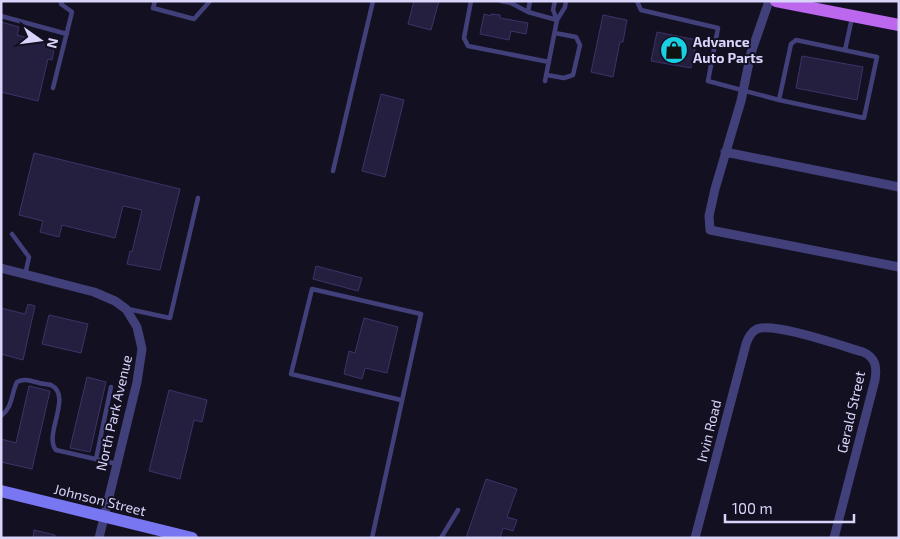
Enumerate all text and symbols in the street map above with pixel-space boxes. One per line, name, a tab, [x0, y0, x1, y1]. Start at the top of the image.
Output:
north arrow	[15, 15, 65, 65]
place label: Advance Auto Parts	[693, 33, 763, 66]
shop icon: Advance Auto Parts	[659, 35, 689, 65]
text: N	[44, 36, 63, 50]
street label: North Park Avenue	[92, 353, 135, 472]
street label: Gerald Street	[833, 369, 868, 455]
street label: Irvin Road	[693, 398, 724, 464]
street label: Johnson Street	[52, 480, 148, 519]
scale bar	[725, 492, 854, 524]
text: 100 m	[732, 499, 773, 517]

